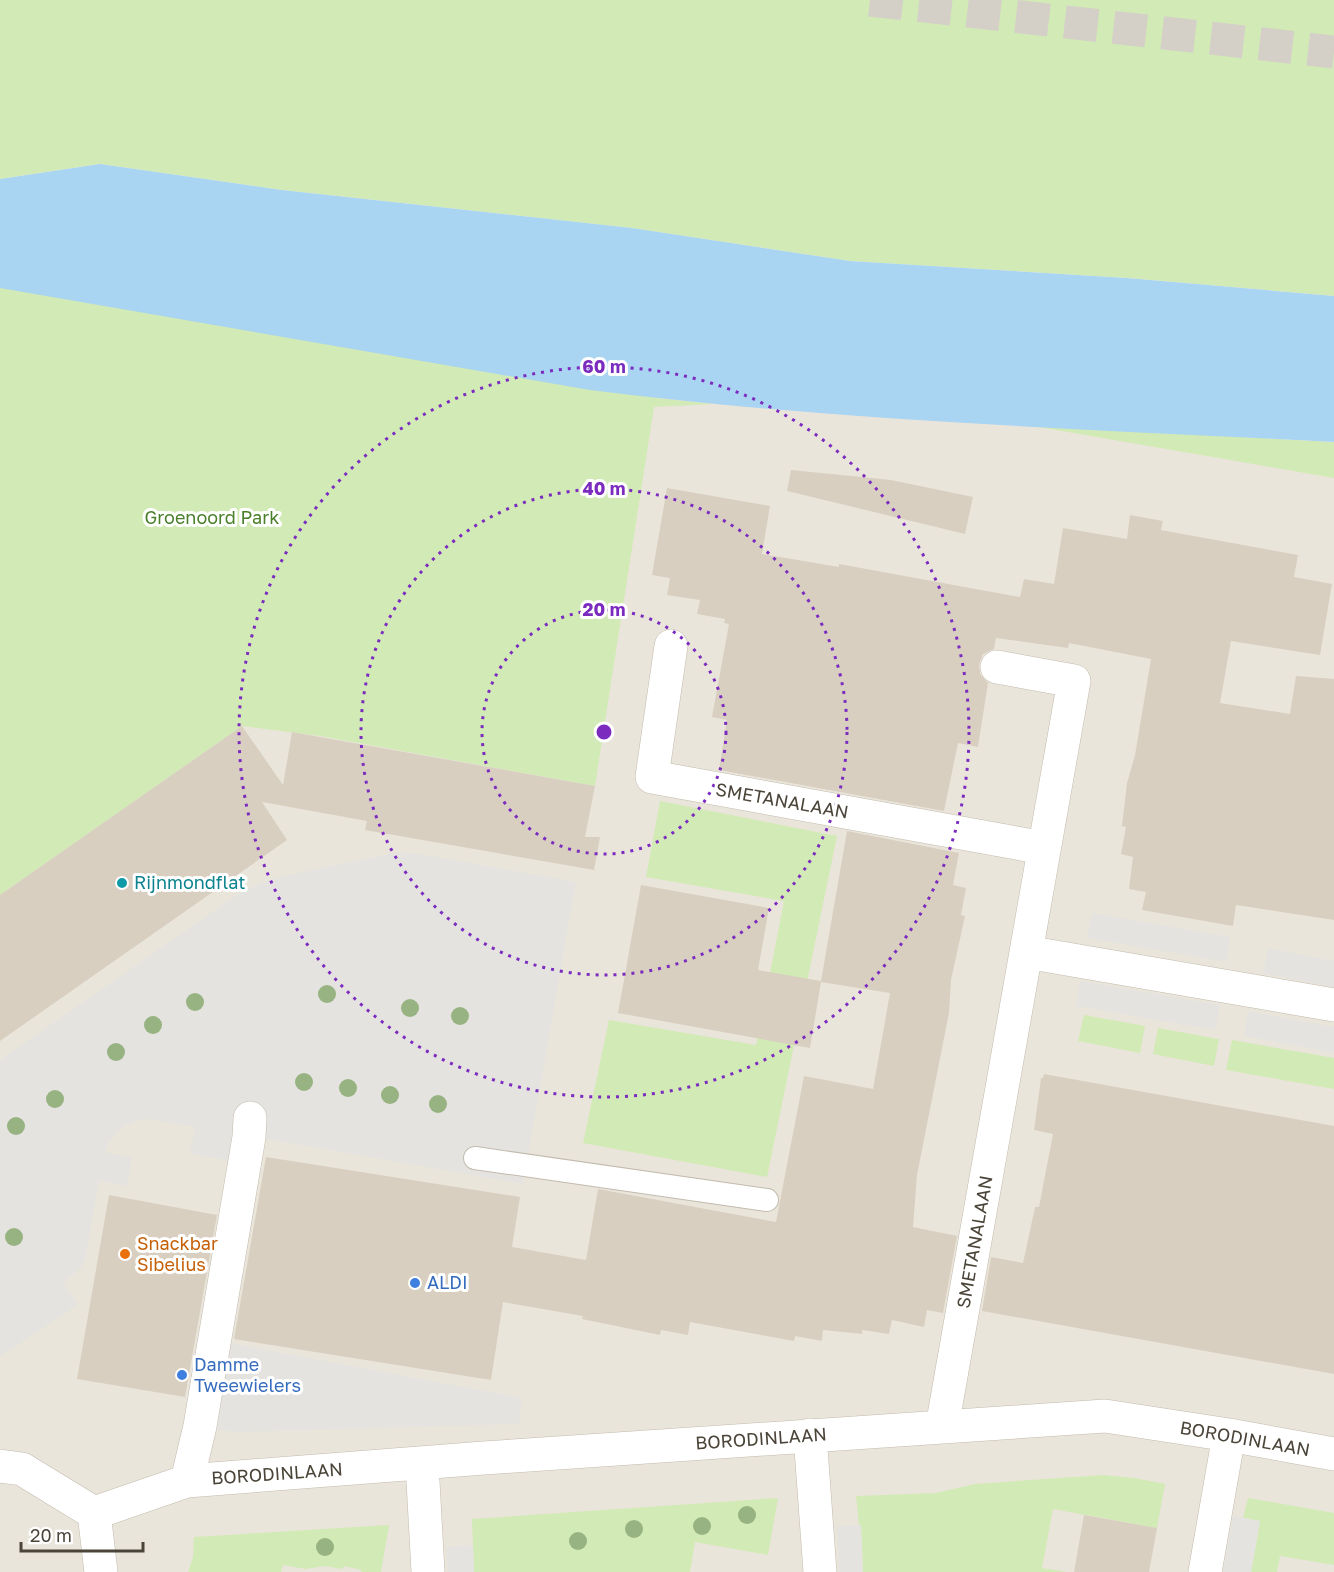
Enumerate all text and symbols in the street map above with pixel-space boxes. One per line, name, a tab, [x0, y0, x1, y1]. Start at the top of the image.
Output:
text: 60 m	[582, 355, 626, 377]
text: 40 m	[582, 477, 626, 499]
park label: Groenoord Park	[145, 506, 279, 528]
text: 20 m	[583, 598, 625, 620]
centre of rings	[594, 722, 614, 742]
street label: SMETANALAAN	[714, 777, 850, 823]
place label: Rijnmondflat	[134, 871, 245, 893]
marker: Rijnmondflat	[115, 876, 129, 890]
street label: SMETANALAAN	[951, 1174, 997, 1310]
place label: Snackbar Sibelius	[137, 1232, 218, 1275]
marker: Snackbar Sibelius	[118, 1247, 132, 1261]
place label: ALDI	[427, 1271, 468, 1293]
marker: ALDI	[408, 1276, 422, 1290]
place label: Damme Tweewielers	[194, 1353, 301, 1396]
marker: Damme Tweewielers	[175, 1368, 189, 1382]
street label: BORODINLAAN	[1178, 1416, 1312, 1460]
street label: BORODINLAAN	[694, 1422, 827, 1454]
street label: BORODINLAAN	[210, 1457, 343, 1489]
scale bar	[21, 1515, 142, 1553]
text: 20 m	[30, 1524, 72, 1546]

